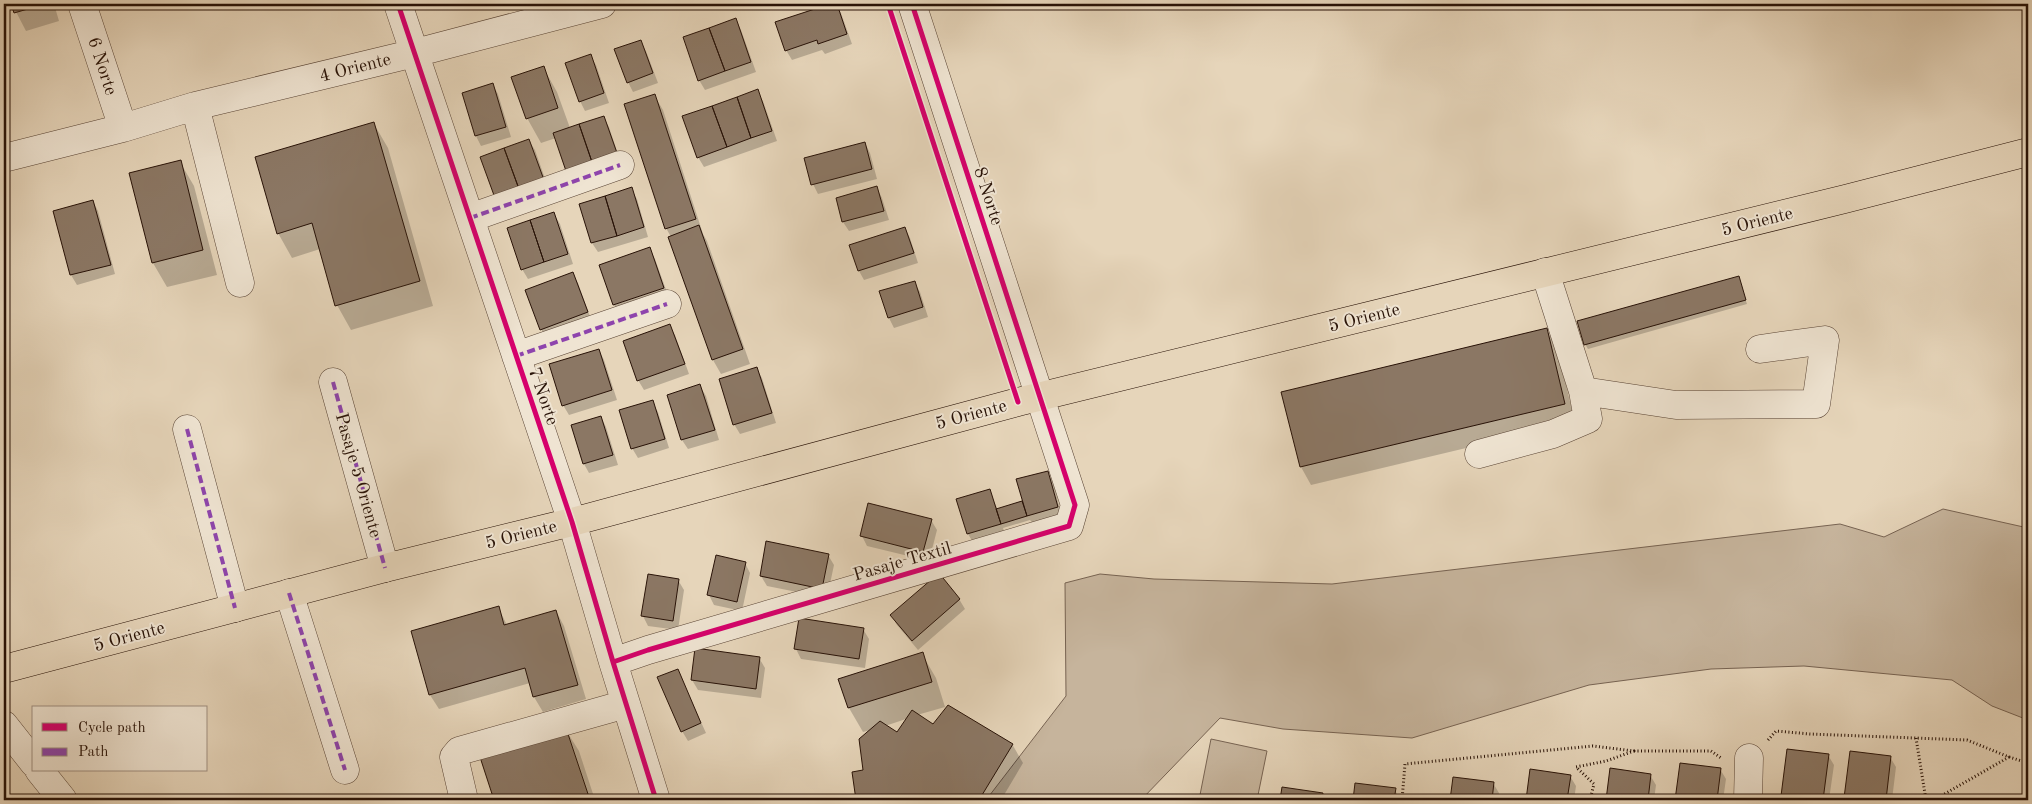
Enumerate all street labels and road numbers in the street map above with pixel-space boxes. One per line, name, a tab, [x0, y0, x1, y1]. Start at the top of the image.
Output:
street label: 6 Norte	[84, 35, 120, 98]
street label: 4 Oriente	[318, 50, 393, 86]
street label: 8 Norte	[970, 165, 1006, 228]
street label: 5 Oriente	[1720, 204, 1795, 240]
street label: 5 Oriente	[1327, 300, 1402, 336]
street label: 7 Norte	[525, 365, 561, 428]
street label: 5 Oriente	[934, 397, 1009, 433]
street label: Pasaje 5 Oriente	[332, 411, 384, 540]
street label: 5 Oriente	[484, 517, 559, 553]
street label: Pasaje Textil	[851, 539, 954, 585]
street label: 5 Oriente	[92, 619, 167, 655]

